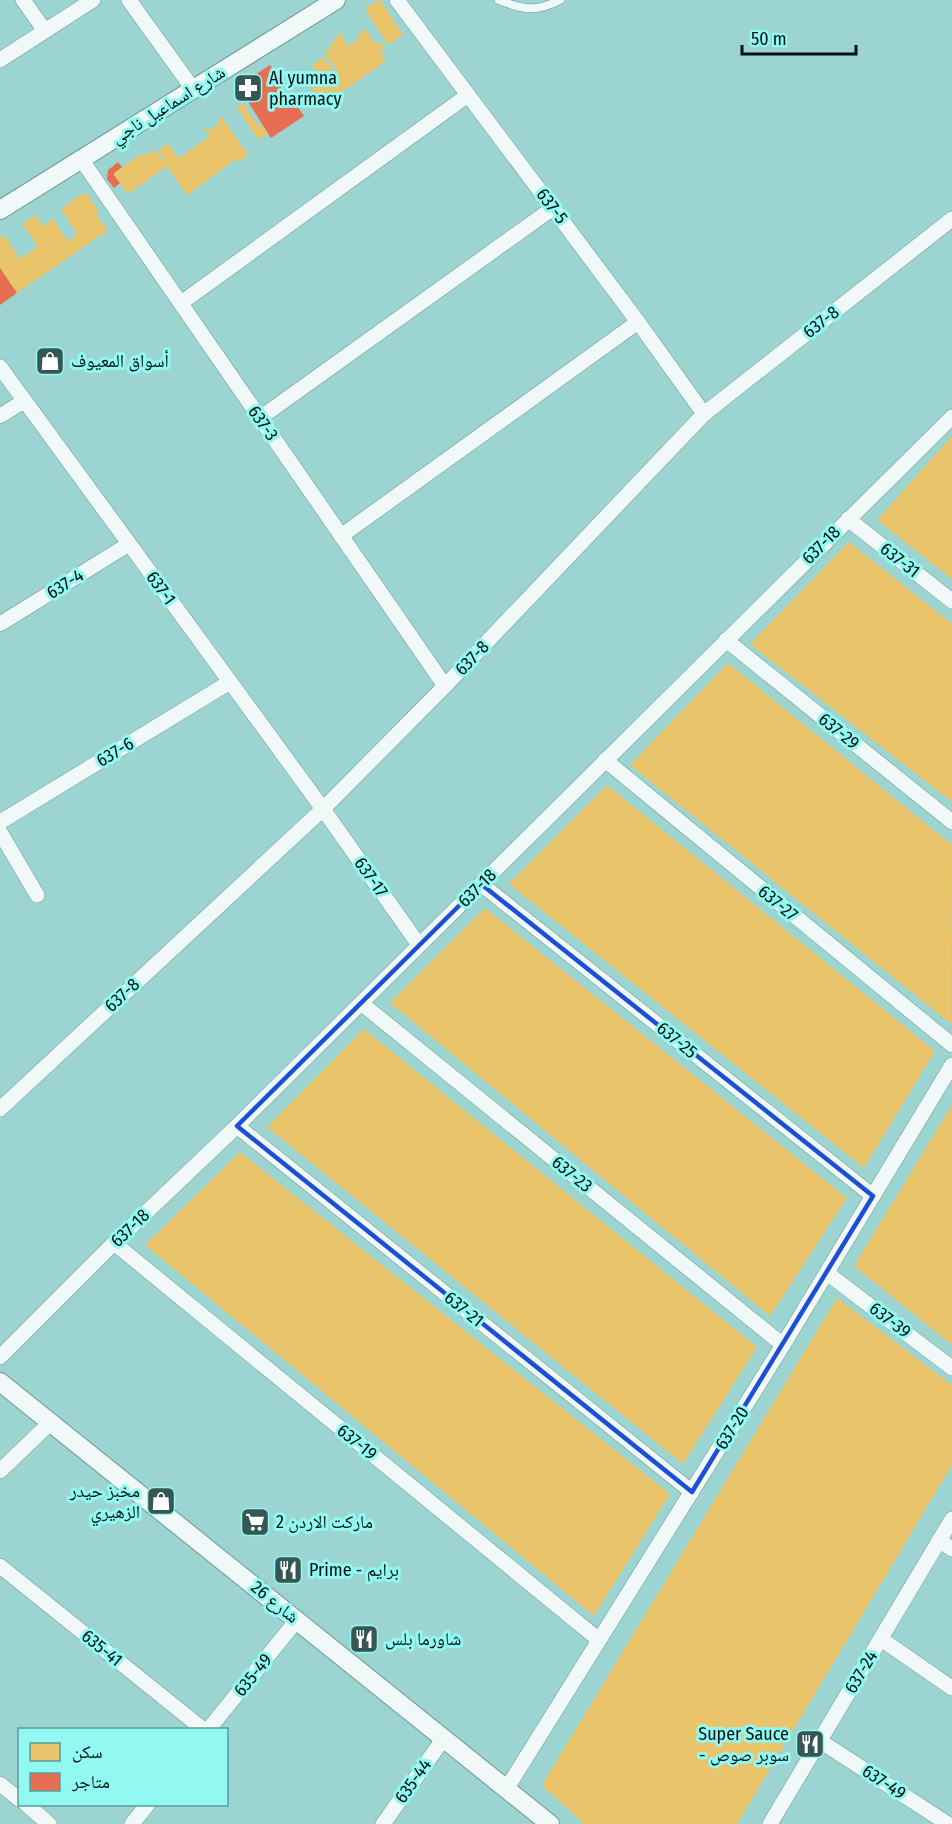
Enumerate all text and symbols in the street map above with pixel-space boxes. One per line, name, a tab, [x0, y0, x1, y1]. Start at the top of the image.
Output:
scale bar	[742, 18, 856, 56]
text: 50 m	[751, 28, 787, 50]
street label: شارع اسماعيل ناجي	[107, 61, 231, 152]
place label: Al yumna pharmacy	[269, 67, 342, 110]
pharmacy icon: Al yumna pharmacy	[232, 72, 264, 104]
street label: 637-5	[532, 184, 572, 228]
street label: 637-8	[799, 301, 843, 343]
shop icon: أسواق المعيوف	[34, 345, 66, 377]
place label: أسواق المعيوف	[71, 350, 169, 372]
street label: 637-3	[243, 401, 283, 445]
street label: 637-18	[797, 521, 845, 569]
street label: 637-31	[876, 538, 924, 582]
street label: 637-4	[43, 564, 88, 604]
street label: 637-1	[141, 567, 181, 609]
street label: 637-8	[450, 636, 494, 680]
street label: 637-29	[814, 708, 864, 754]
street label: 637-6	[92, 732, 138, 772]
street label: 637-17	[349, 853, 393, 901]
street label: 637-18	[453, 864, 501, 912]
street label: 637-27	[754, 880, 802, 926]
street label: 637-8	[100, 973, 144, 1017]
street label: 637-25	[652, 1017, 702, 1063]
street label: 637-23	[547, 1151, 597, 1197]
street label: 637-18	[106, 1204, 154, 1252]
street label: 637-21	[440, 1287, 488, 1331]
street label: 637-39	[865, 1297, 915, 1343]
street label: 637-20	[710, 1402, 754, 1454]
street label: 637-19	[332, 1419, 382, 1465]
place label: مخبز حيدر الزهيري	[69, 1480, 140, 1527]
shop icon: مخبز حيدر الزهيري	[145, 1485, 177, 1517]
supermarket icon: ماركت الاردن 2	[239, 1506, 271, 1538]
place label: ماركت الاردن 2	[276, 1511, 373, 1533]
restaurant icon: Prime - برايم	[272, 1554, 304, 1586]
place label: Prime - برايم	[309, 1559, 399, 1582]
street label: شارع 26	[247, 1576, 303, 1628]
restaurant icon: شاورما بلس	[348, 1623, 380, 1655]
street label: 635-41	[77, 1625, 127, 1671]
place label: شاورما بلس	[385, 1628, 461, 1650]
street label: 637-24	[840, 1646, 882, 1697]
street label: 635-49	[229, 1649, 277, 1701]
place label: Super Sauce - سوبر صوص	[698, 1723, 789, 1766]
legend	[18, 1728, 228, 1806]
restaurant icon: Super Sauce - سوبر صوص	[794, 1728, 826, 1760]
text: سكن	[72, 1741, 103, 1763]
street label: 635-44	[390, 1754, 436, 1807]
street label: 637-49	[858, 1760, 910, 1804]
text: متاجر	[71, 1771, 110, 1793]

